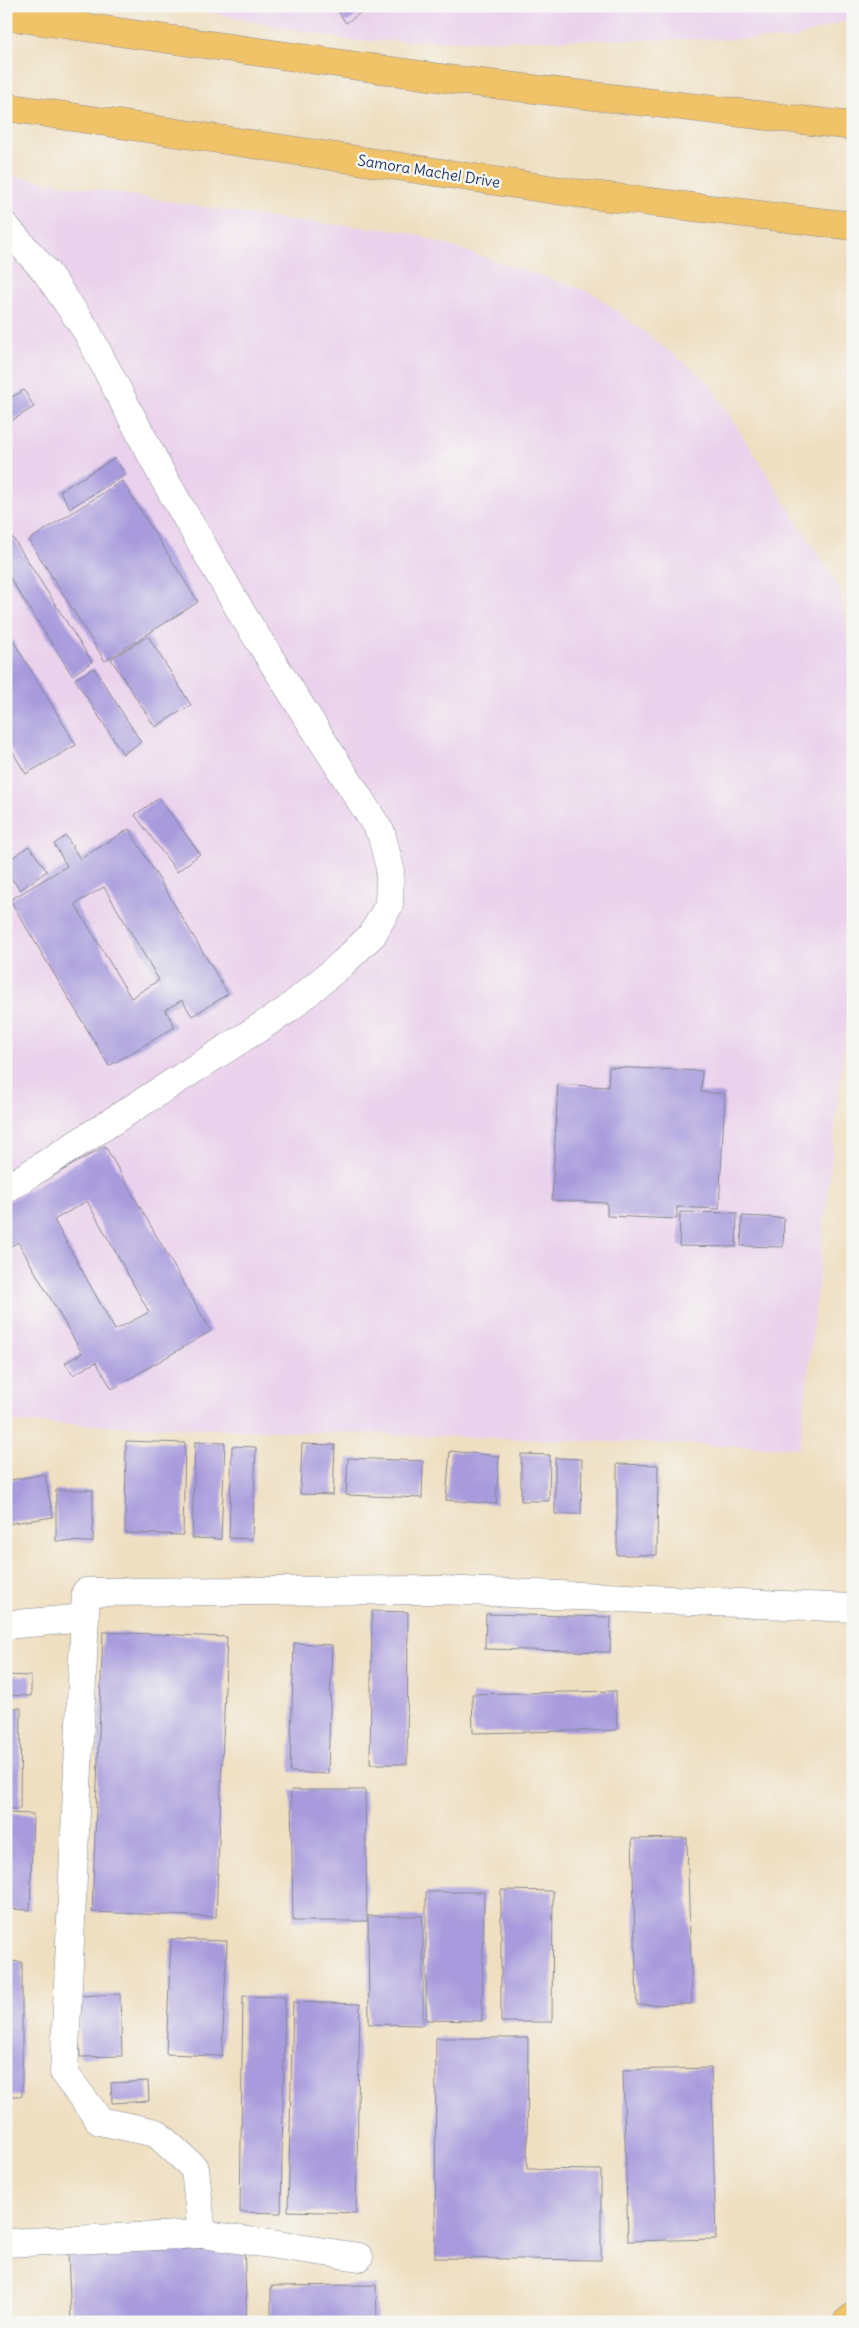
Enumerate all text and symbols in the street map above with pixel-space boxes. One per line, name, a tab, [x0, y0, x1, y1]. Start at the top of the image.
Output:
street label: Samora Machel Drive	[356, 150, 502, 192]

